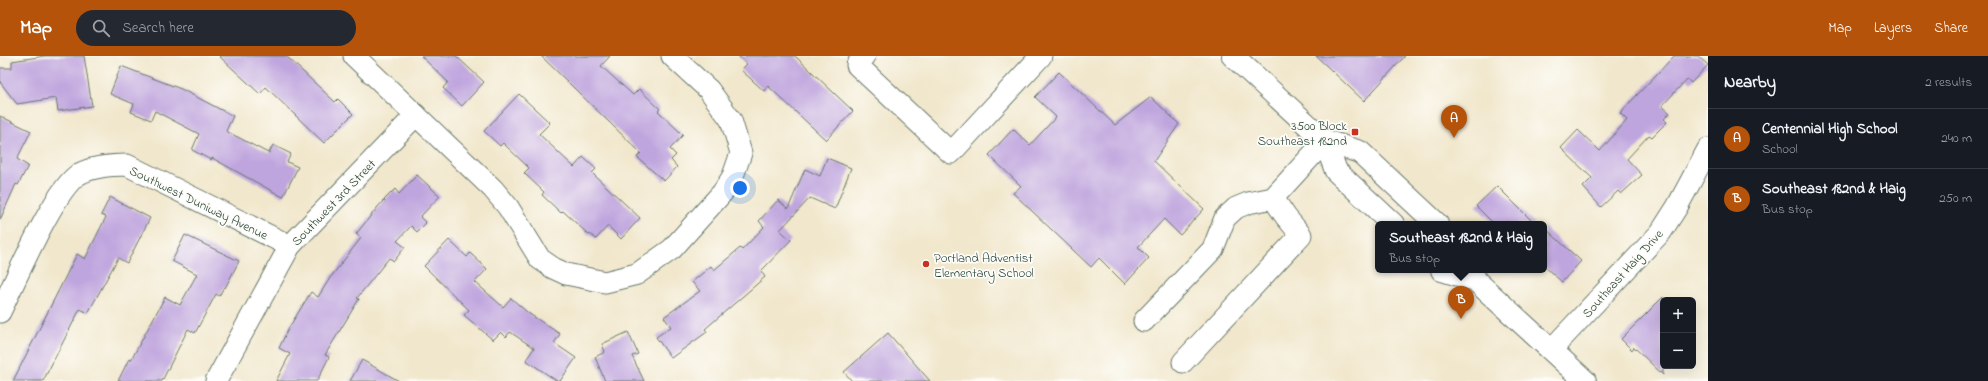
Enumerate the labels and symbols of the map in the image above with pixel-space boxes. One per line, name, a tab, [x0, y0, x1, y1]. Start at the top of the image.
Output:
pin: A	[1441, 105, 1467, 138]
place label: 3500 Block Southeast 182nd	[1258, 117, 1348, 151]
marker: 3500 Block Southeast 182nd	[1350, 127, 1360, 137]
street label: Southwest 3rd Street	[288, 155, 381, 251]
street label: Southwest Duniway Avenue	[125, 161, 271, 246]
your location	[730, 178, 750, 198]
street label: Southeast Haig Drive	[1578, 225, 1669, 323]
place label: Portland Adventist Elementary School	[934, 249, 1034, 284]
marker: Portland Adventist Elementary School	[921, 259, 931, 269]
pin: B	[1448, 286, 1474, 319]

